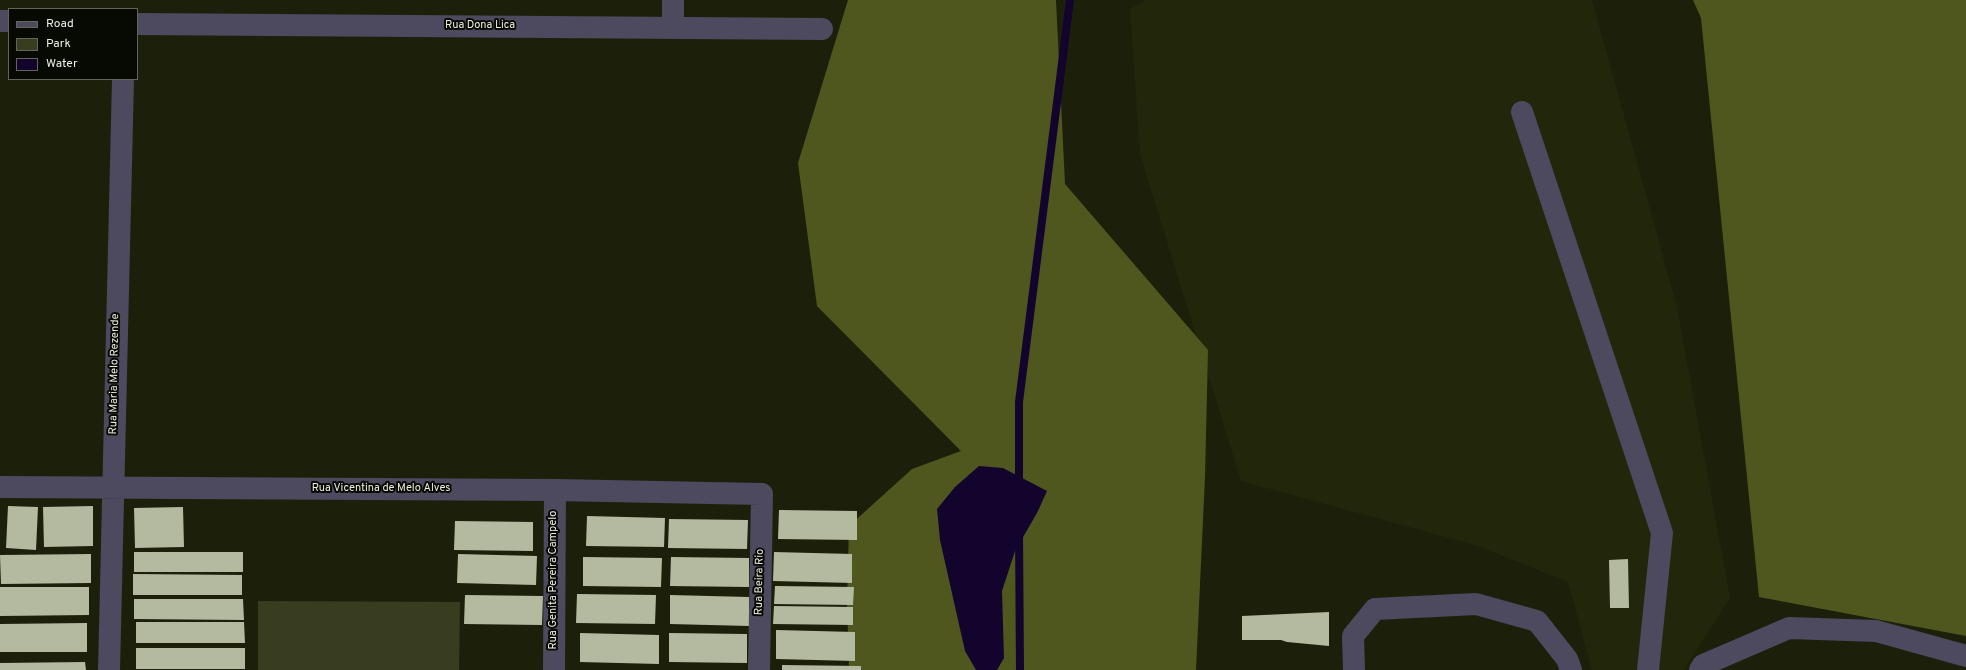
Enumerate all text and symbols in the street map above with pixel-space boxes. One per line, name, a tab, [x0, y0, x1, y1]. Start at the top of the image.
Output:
legend	[8, 8, 138, 80]
text: Road	[46, 16, 74, 32]
street label: Rua Dona Lica	[445, 19, 515, 33]
text: Park	[46, 36, 71, 52]
text: Water	[46, 56, 78, 72]
street label: Rua Maria Melo Rezende	[107, 313, 123, 435]
street label: Rua Vicentina de Melo Alves	[312, 482, 450, 496]
street label: Rua Genita Pereira Campelo	[547, 511, 561, 649]
street label: Rua Beira Rio	[753, 549, 767, 615]

